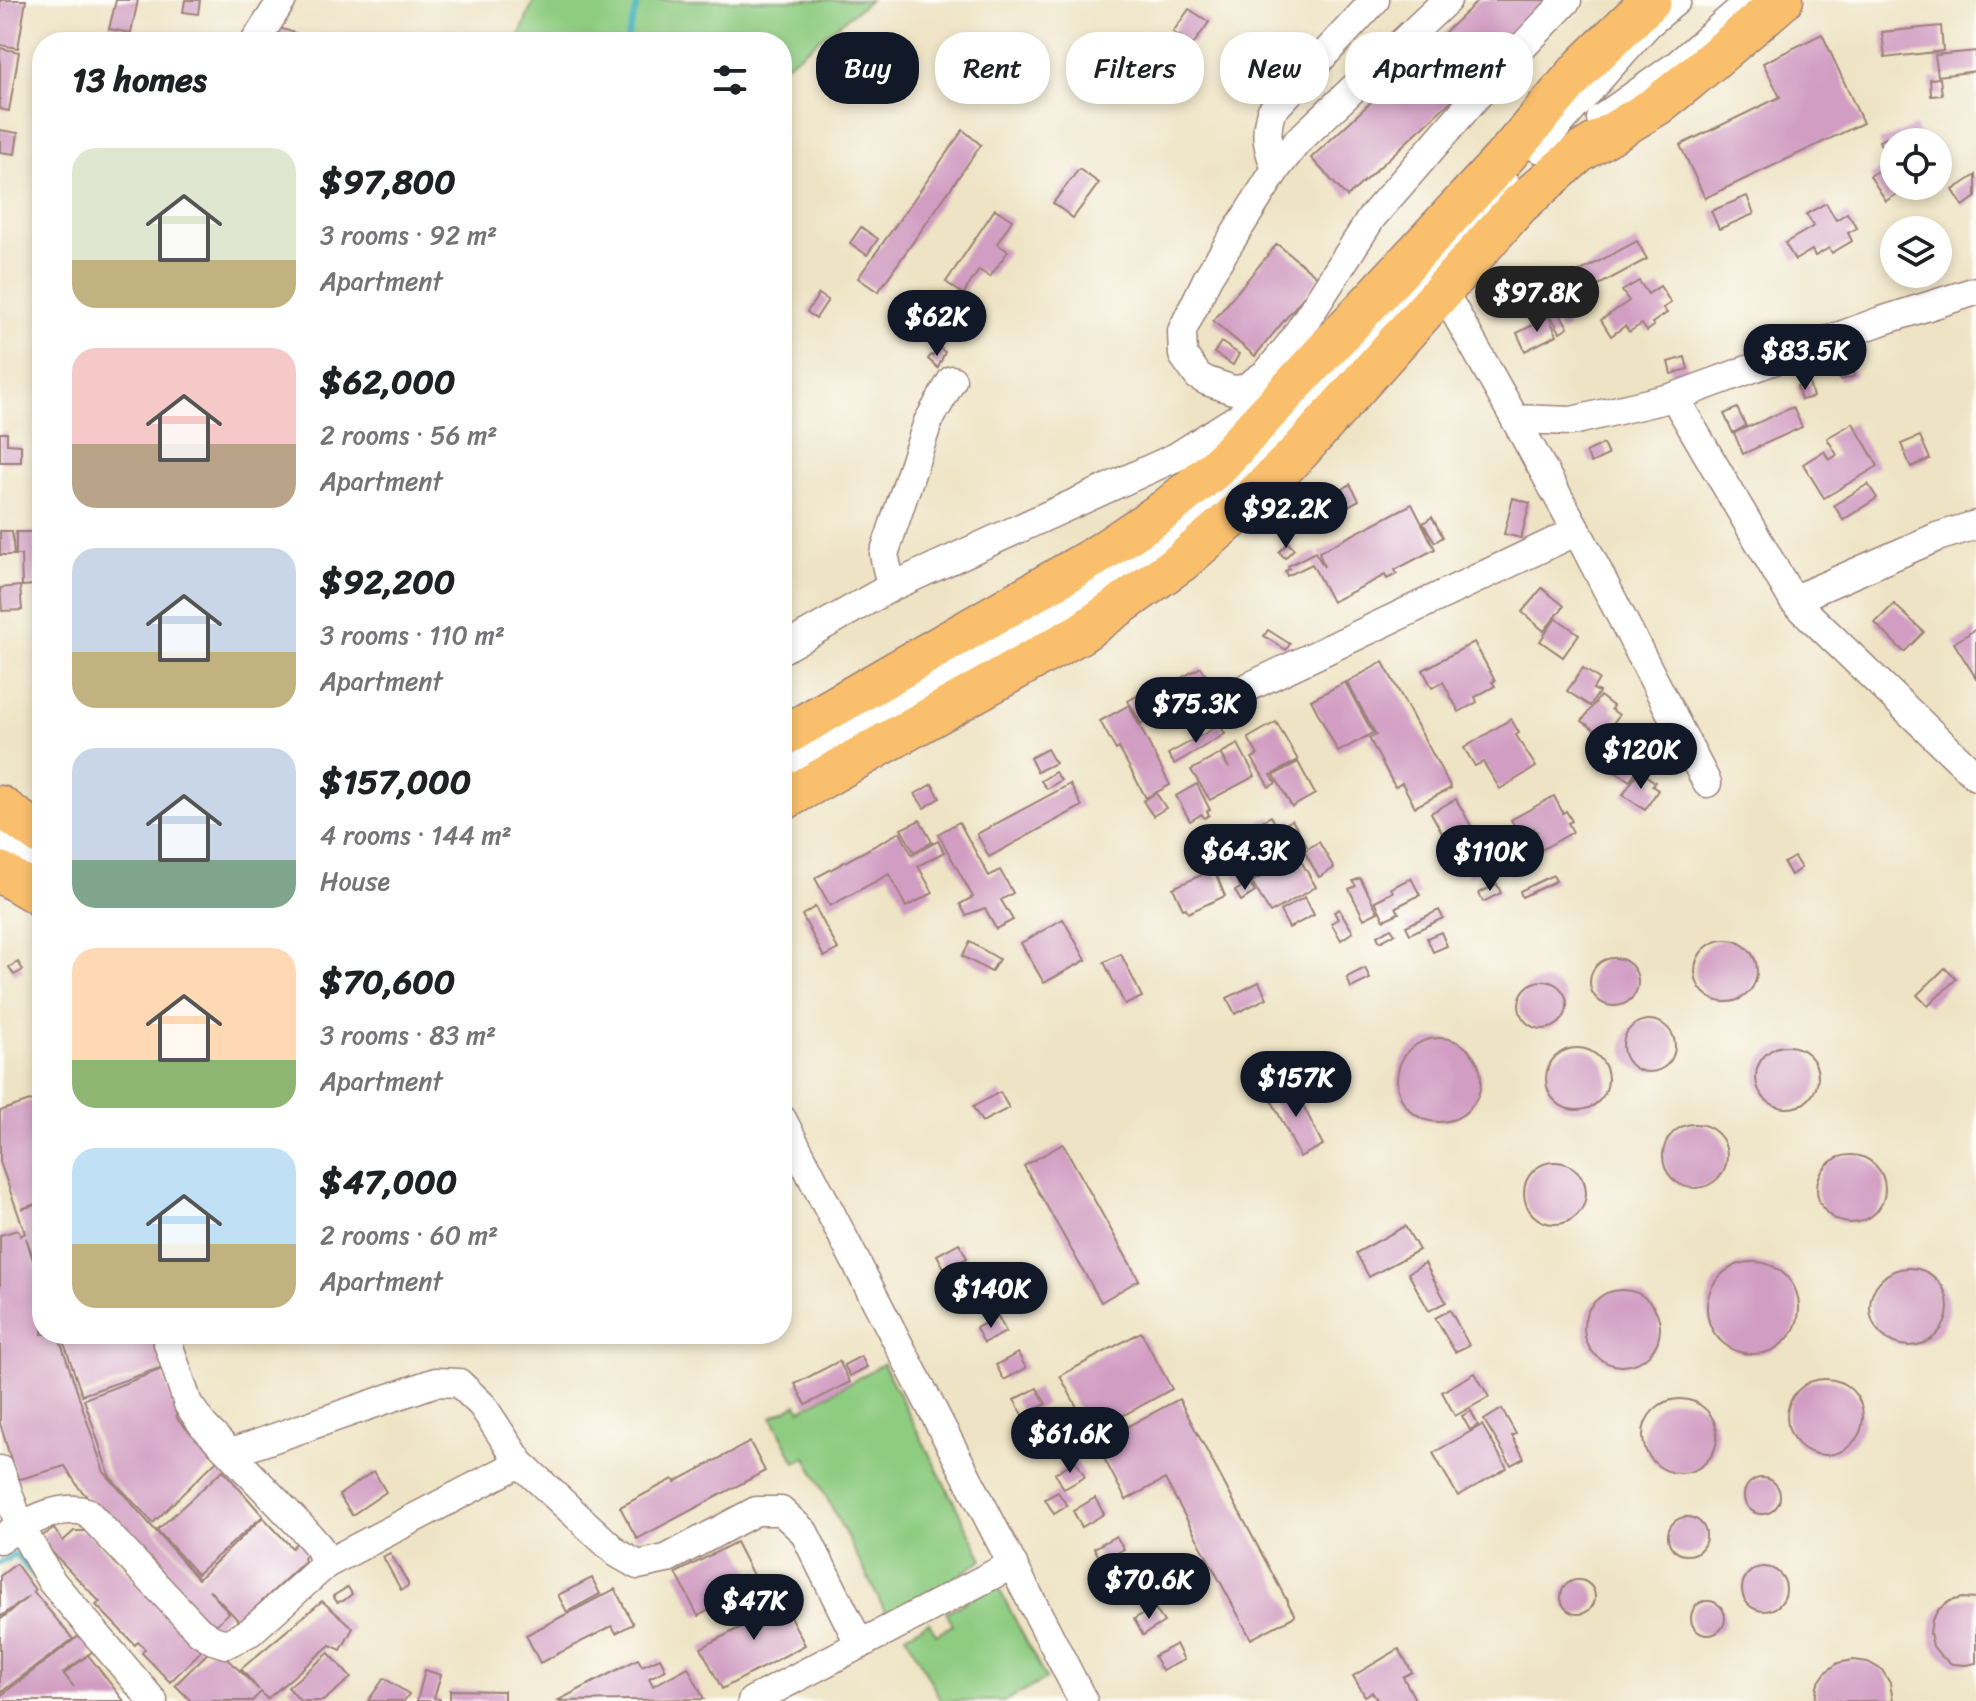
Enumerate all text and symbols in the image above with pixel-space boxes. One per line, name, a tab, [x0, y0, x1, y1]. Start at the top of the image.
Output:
chip: Buy	[816, 32, 919, 104]
chip: Rent	[935, 32, 1050, 104]
chip: Filters	[1066, 32, 1204, 104]
chip: New	[1220, 32, 1329, 104]
chip: Apartment	[1345, 32, 1533, 104]
text: 13 homes	[72, 50, 207, 110]
icon: filters	[708, 58, 752, 102]
map controls	[1880, 128, 1952, 288]
button: locate	[1880, 128, 1952, 200]
text: $97,800	[320, 152, 456, 212]
icon: home	[136, 180, 232, 276]
text: 3 rooms · 92 m²	[320, 212, 497, 258]
button: layers	[1880, 216, 1952, 288]
text: Apartment	[320, 258, 443, 304]
pin: $97.8K	[1472, 266, 1602, 334]
text: $97.8K	[1493, 269, 1581, 315]
pin: $62K	[890, 290, 984, 358]
text: $62K	[905, 293, 969, 339]
pin: $83.5K	[1740, 324, 1870, 392]
text: $83.5K	[1762, 327, 1849, 373]
text: $62,000	[320, 352, 455, 412]
icon: home	[136, 380, 232, 476]
text: 2 rooms · 56 m²	[320, 412, 498, 458]
text: Apartment	[320, 458, 443, 504]
pin: $92.2K	[1221, 482, 1351, 550]
text: $92.2K	[1242, 485, 1330, 531]
text: $92,200	[320, 552, 455, 612]
icon: home	[136, 580, 232, 676]
text: 3 rooms · 110 m²	[320, 612, 505, 658]
text: Apartment	[320, 658, 443, 704]
pin: $75.3K	[1131, 677, 1261, 745]
text: $75.3K	[1153, 680, 1239, 726]
pin: $120K	[1585, 723, 1697, 791]
text: $120K	[1603, 726, 1679, 772]
text: $157,000	[320, 752, 471, 812]
icon: home	[136, 780, 232, 876]
text: 4 rooms · 144 m²	[320, 812, 512, 858]
pin: $64.3K	[1180, 824, 1310, 892]
pin: $110K	[1434, 825, 1546, 893]
text: $64.3K	[1202, 827, 1288, 873]
text: $110K	[1454, 828, 1526, 874]
text: House	[320, 858, 390, 904]
text: $70,600	[320, 952, 455, 1012]
icon: home	[136, 980, 232, 1076]
text: 3 rooms · 83 m²	[320, 1012, 496, 1058]
pin: $157K	[1240, 1051, 1352, 1119]
text: $157K	[1258, 1054, 1334, 1100]
text: Apartment	[320, 1058, 443, 1104]
text: $47,000	[320, 1152, 457, 1212]
icon: home	[136, 1180, 232, 1276]
text: 2 rooms · 60 m²	[320, 1212, 498, 1258]
text: Apartment	[320, 1258, 443, 1304]
pin: $140K	[935, 1262, 1047, 1330]
text: $140K	[952, 1265, 1030, 1311]
pin: $61.6K	[1005, 1407, 1135, 1475]
text: $61.6K	[1029, 1410, 1111, 1456]
pin: $70.6K	[1084, 1553, 1214, 1621]
text: $70.6K	[1105, 1556, 1193, 1602]
pin: $47K	[707, 1574, 801, 1642]
text: $47K	[722, 1577, 786, 1623]

